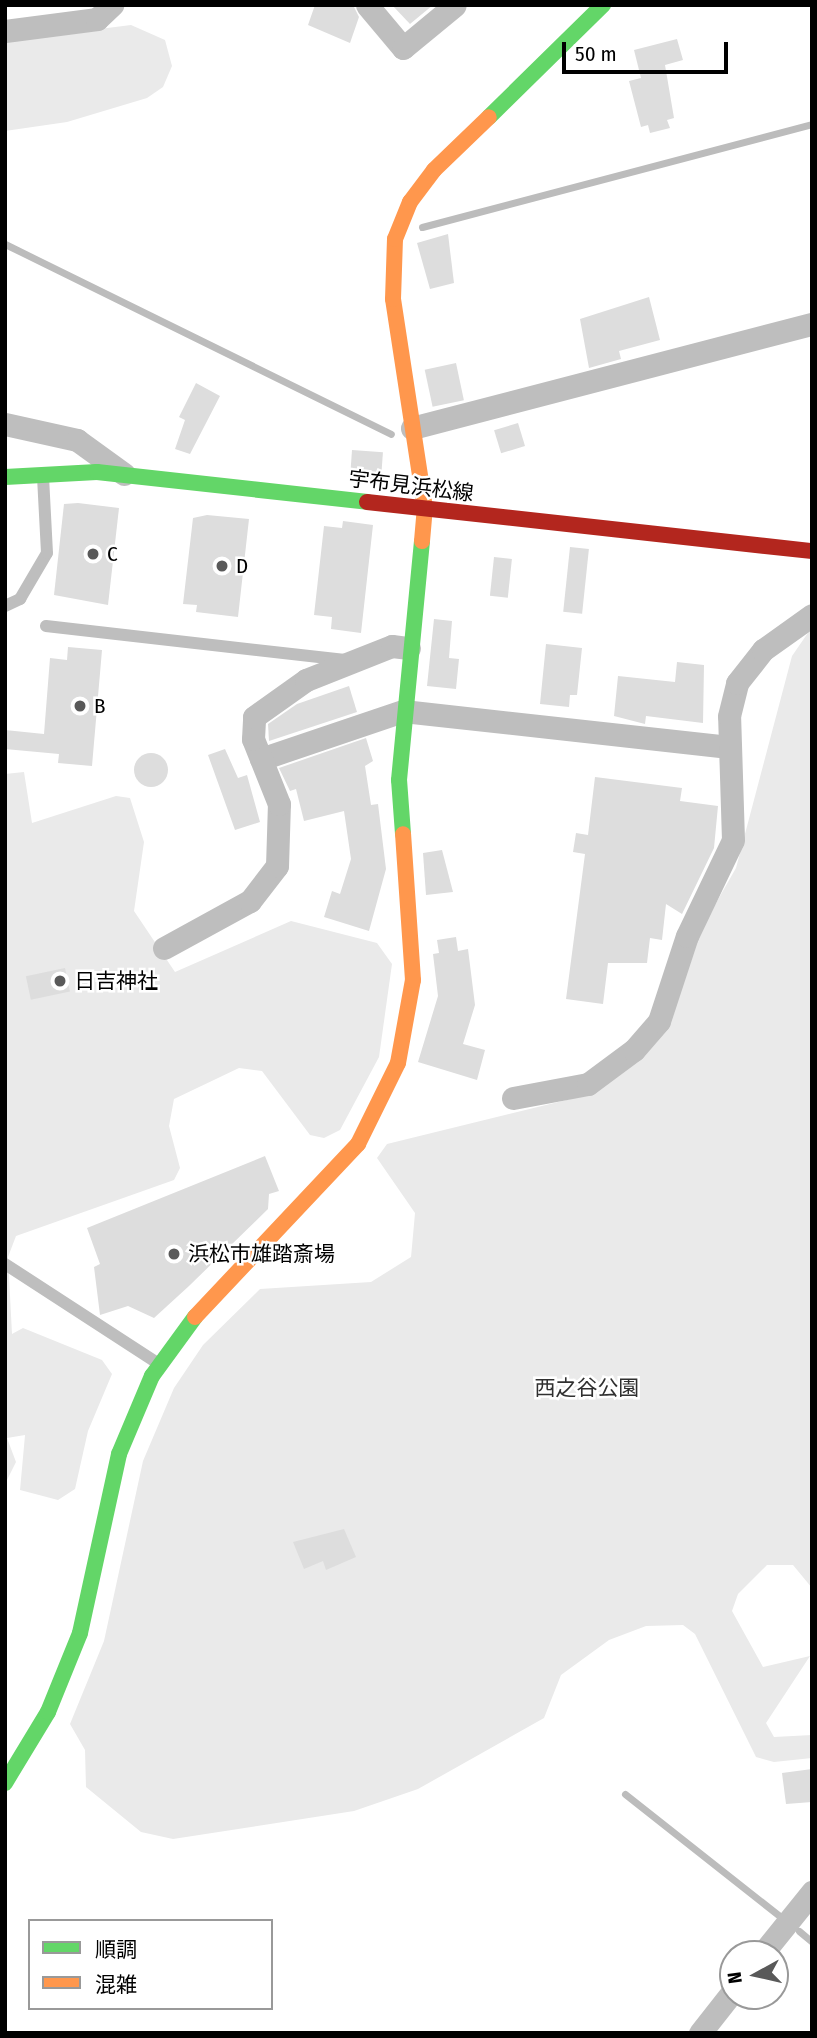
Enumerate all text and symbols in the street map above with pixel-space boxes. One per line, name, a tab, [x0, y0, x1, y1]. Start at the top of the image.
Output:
scale bar	[565, 28, 731, 72]
text: 50 m	[575, 41, 617, 67]
street label: 宇布見浜松線	[347, 466, 475, 506]
place label: C	[107, 541, 118, 567]
marker: C	[85, 546, 101, 562]
place label: D	[236, 553, 248, 579]
marker: D	[214, 558, 230, 574]
place label: B	[94, 693, 105, 719]
marker: B	[72, 698, 88, 714]
place label: 日吉神社	[74, 968, 158, 994]
marker: 日吉神社	[52, 973, 68, 989]
place label: 浜松市雄踏斎場	[188, 1241, 335, 1267]
marker: 浜松市雄踏斎場	[166, 1246, 182, 1262]
park label: 西之谷公園	[535, 1375, 639, 1401]
legend	[28, 1919, 273, 2010]
text: 順調	[95, 1937, 137, 1963]
north arrow	[719, 1940, 789, 2010]
text: N	[723, 1970, 747, 1985]
text: 混雑	[95, 1972, 137, 1998]

